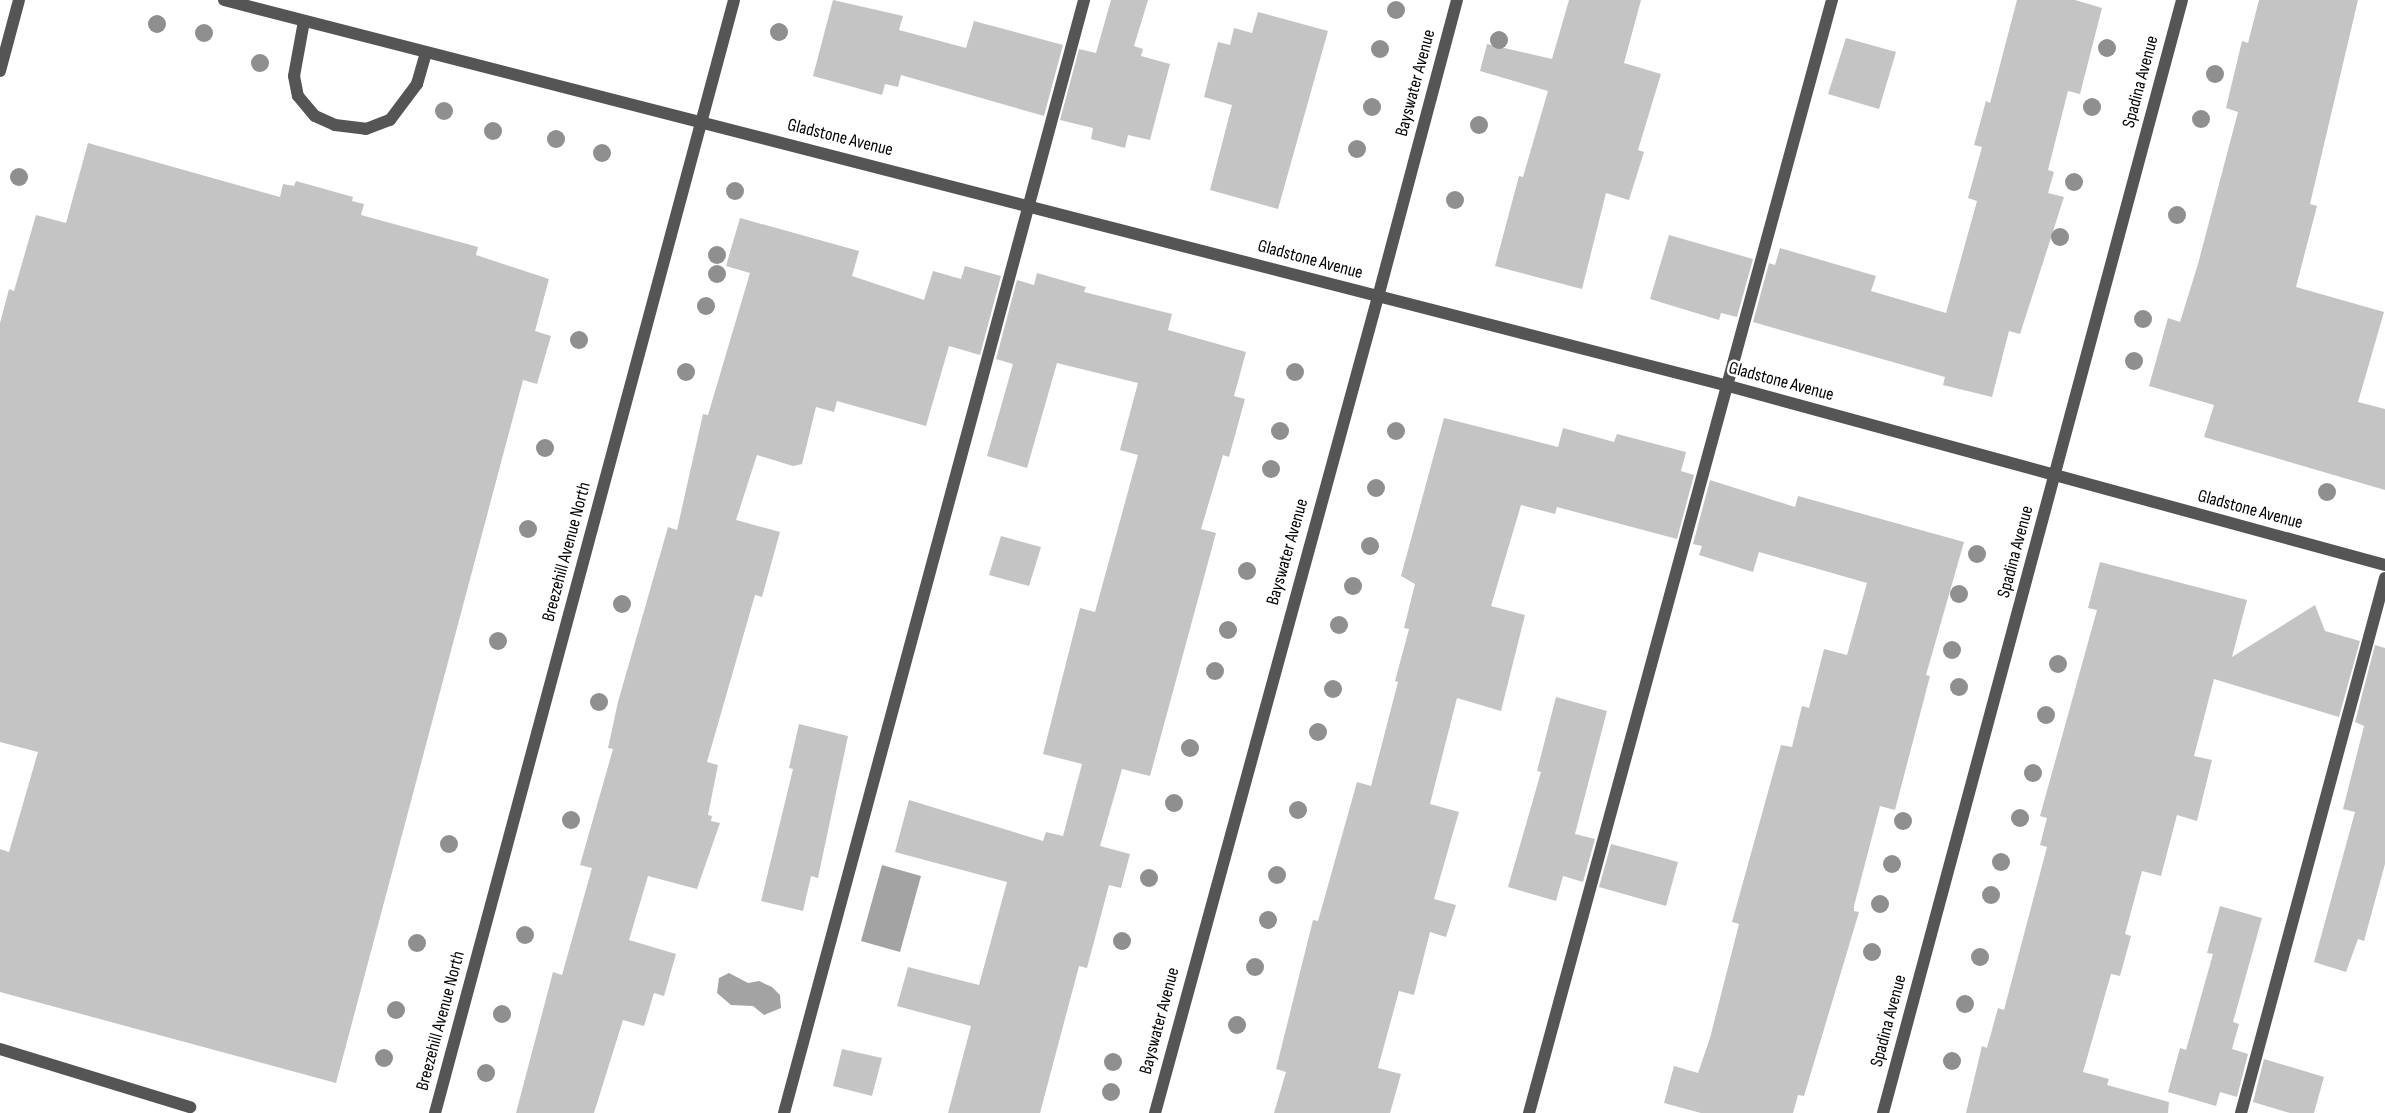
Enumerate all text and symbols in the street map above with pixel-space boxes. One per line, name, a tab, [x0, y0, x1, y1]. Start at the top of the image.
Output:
street label: Bayswater Avenue	[1391, 27, 1441, 139]
street label: Spadina Avenue	[2118, 34, 2164, 130]
street label: Gladstone Avenue	[785, 114, 895, 162]
street label: Gladstone Avenue	[1255, 236, 1365, 284]
street label: Gladstone Avenue	[1726, 358, 1836, 406]
street label: Breezehill Avenue North	[538, 480, 596, 624]
street label: Gladstone Avenue	[2195, 486, 2305, 534]
street label: Bayswater Avenue	[1262, 496, 1314, 608]
street label: Spadina Avenue	[1993, 504, 2039, 600]
street label: Breezehill Avenue North	[412, 949, 470, 1093]
street label: Bayswater Avenue	[1135, 965, 1185, 1077]
street label: Spadina Avenue	[1866, 973, 1912, 1069]

